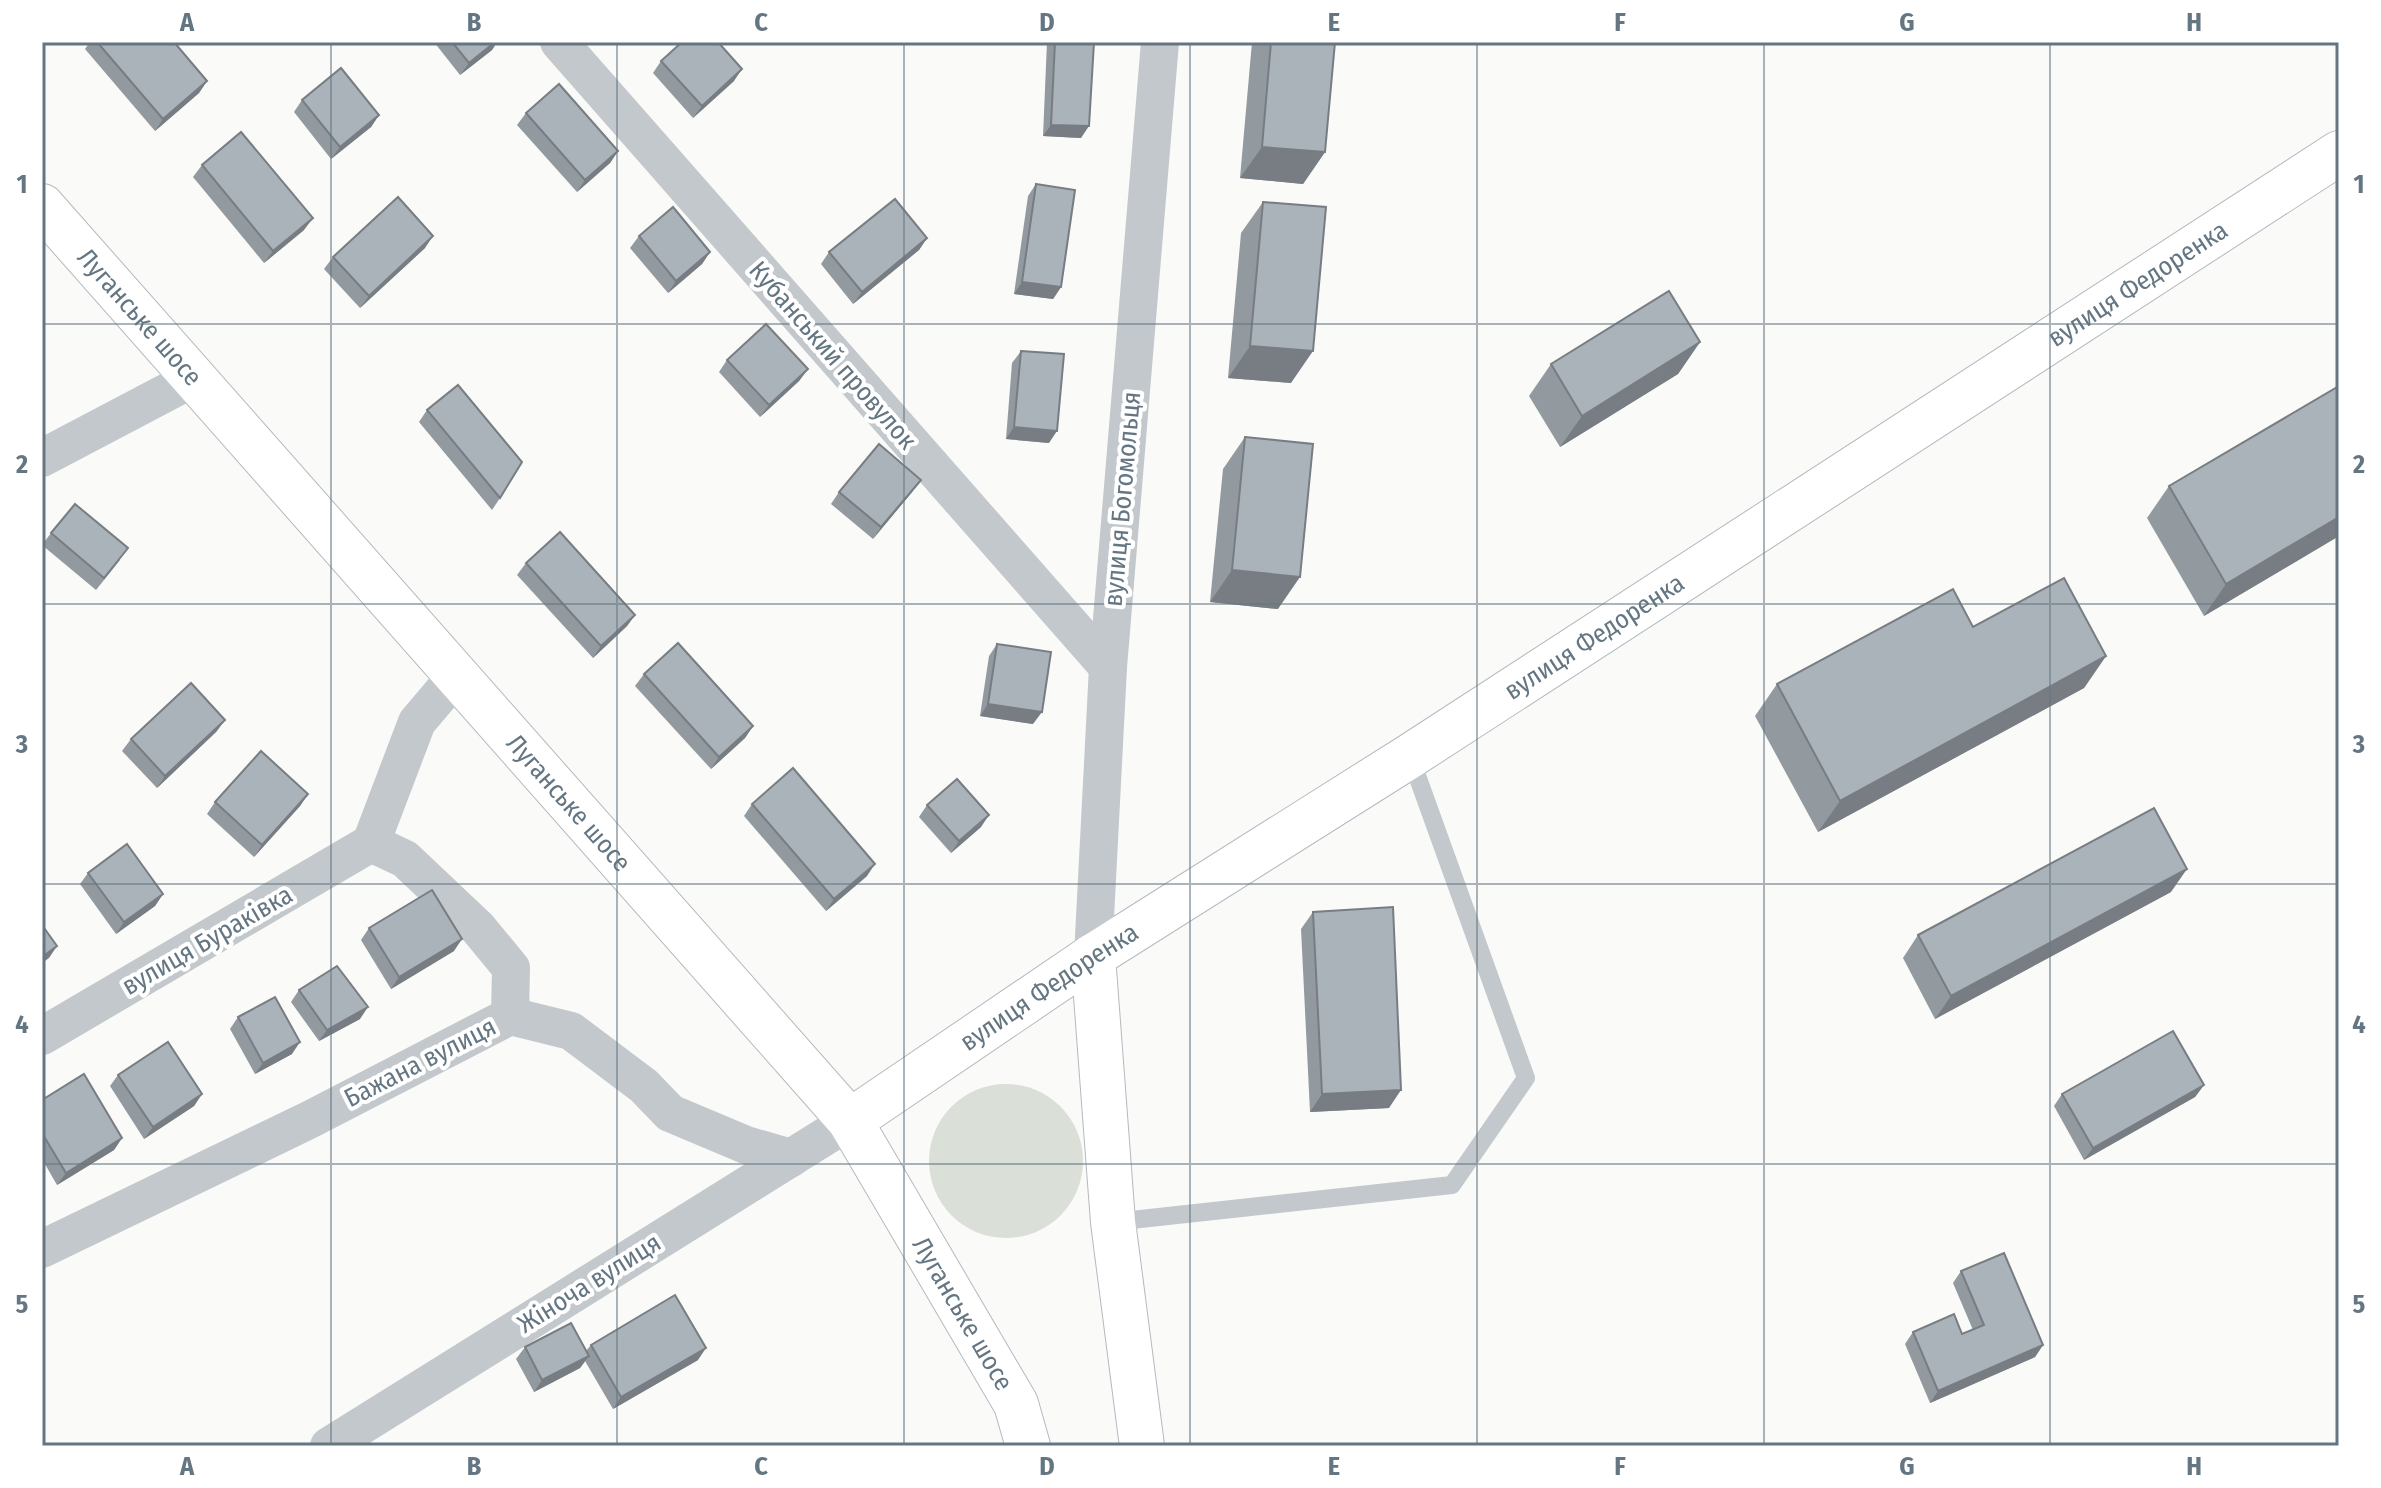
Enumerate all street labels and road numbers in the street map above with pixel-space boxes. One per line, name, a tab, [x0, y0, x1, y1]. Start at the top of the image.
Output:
street label: вулиця Федоренка	[2042, 215, 2233, 354]
street label: Луганське шосе	[71, 242, 208, 392]
street label: Кубанський провулок	[743, 255, 923, 456]
street label: вулиця Богомольця	[1098, 390, 1147, 608]
street label: вулиця Федоренка	[1499, 567, 1690, 707]
street label: Луганське шосе	[500, 728, 637, 878]
street label: вулиця Бураківка	[116, 879, 298, 1002]
street label: вулиця Федоренка	[954, 917, 1144, 1058]
street label: Бажана вулиця	[339, 1011, 501, 1114]
street label: Жіноча вулиця	[512, 1227, 667, 1340]
street label: Луганське шосе	[906, 1232, 1020, 1396]

